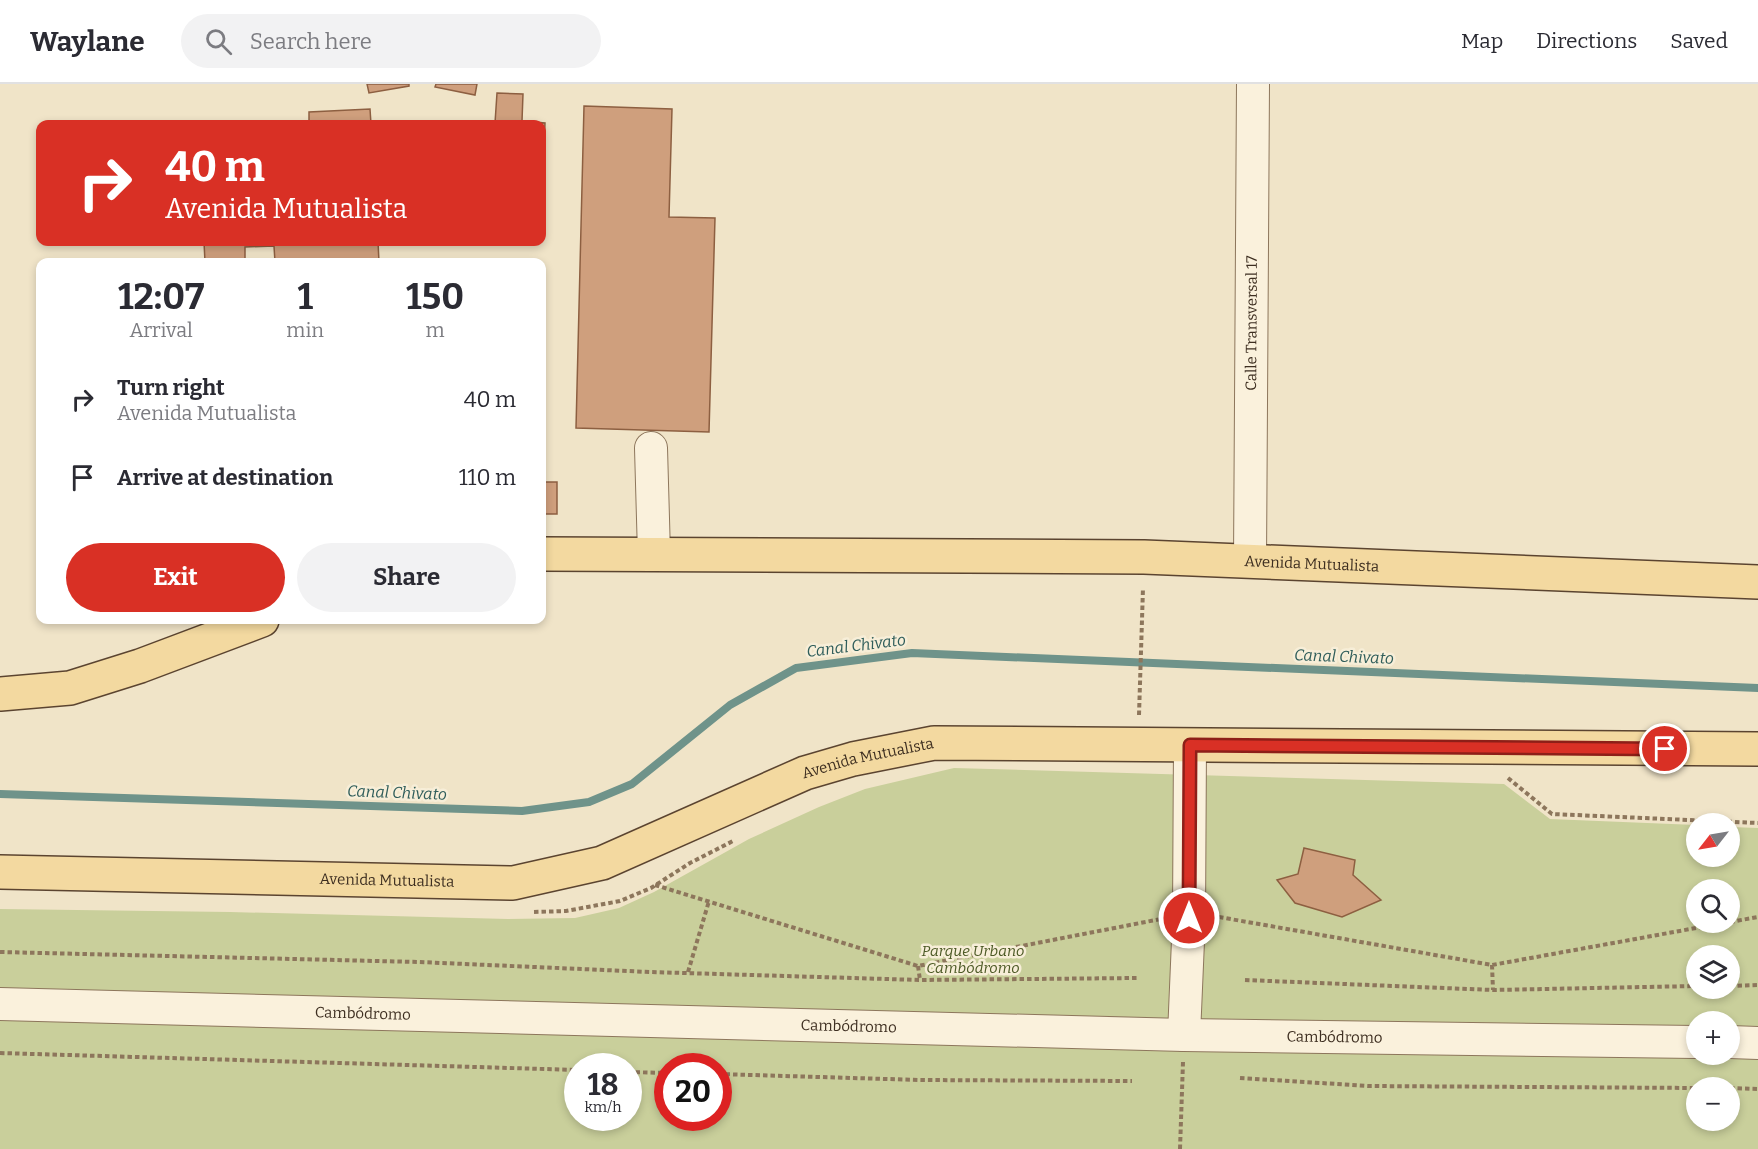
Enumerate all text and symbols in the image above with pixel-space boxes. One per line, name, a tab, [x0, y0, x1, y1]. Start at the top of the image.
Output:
search box	[181, 14, 601, 68]
text: Waylane	[30, 25, 145, 58]
icon: search	[202, 25, 235, 58]
text: Search here	[250, 28, 372, 55]
text: Map	[1461, 28, 1503, 54]
text: Directions	[1536, 28, 1637, 54]
text: Saved	[1670, 28, 1728, 54]
text: 40 m	[165, 142, 265, 192]
icon: right	[66, 144, 144, 222]
text: Avenida Mutualista	[165, 193, 407, 225]
street label: Calle Transversal 17	[1242, 255, 1261, 391]
text: 12:07	[118, 275, 204, 319]
text: 1	[297, 275, 313, 319]
text: 150	[406, 275, 464, 319]
text: Arrival	[129, 318, 193, 342]
text: min	[286, 318, 324, 342]
text: m	[425, 318, 445, 342]
text: Turn right	[117, 374, 225, 401]
icon: right	[66, 383, 99, 416]
text: 40 m	[464, 386, 516, 413]
text: Avenida Mutualista	[117, 401, 297, 425]
icon: arrive	[66, 461, 99, 494]
text: Arrive at destination	[117, 464, 333, 491]
text: 110 m	[459, 464, 516, 491]
button: Exit	[66, 543, 285, 612]
button: Share	[297, 543, 516, 612]
street label: Avenida Mutualista	[1244, 552, 1380, 576]
water label: Canal Chivato	[805, 630, 907, 661]
water label: Canal Chivato	[1294, 645, 1394, 668]
pin	[1639, 723, 1690, 774]
icon: arrive	[1648, 732, 1681, 765]
street label: Avenida Mutualista	[800, 734, 935, 782]
water label: Canal Chivato	[347, 781, 447, 804]
north arrow	[1686, 813, 1740, 867]
map controls	[1686, 813, 1740, 1131]
street label: Avenida Mutualista	[319, 870, 455, 891]
button: search	[1686, 879, 1740, 933]
position arrow	[1157, 886, 1221, 950]
park label: Parque Urbano Cambódromo	[922, 942, 1024, 977]
button: layers	[1686, 945, 1740, 999]
street label: Cambódromo	[315, 1003, 411, 1024]
button: +	[1686, 1011, 1740, 1065]
street label: Cambódromo	[800, 1016, 897, 1036]
street label: Cambódromo	[1286, 1027, 1383, 1047]
speed limit sign: 20	[654, 1053, 732, 1131]
text: 18	[587, 1067, 619, 1103]
button: −	[1686, 1077, 1740, 1131]
text: km/h	[584, 1098, 622, 1116]

